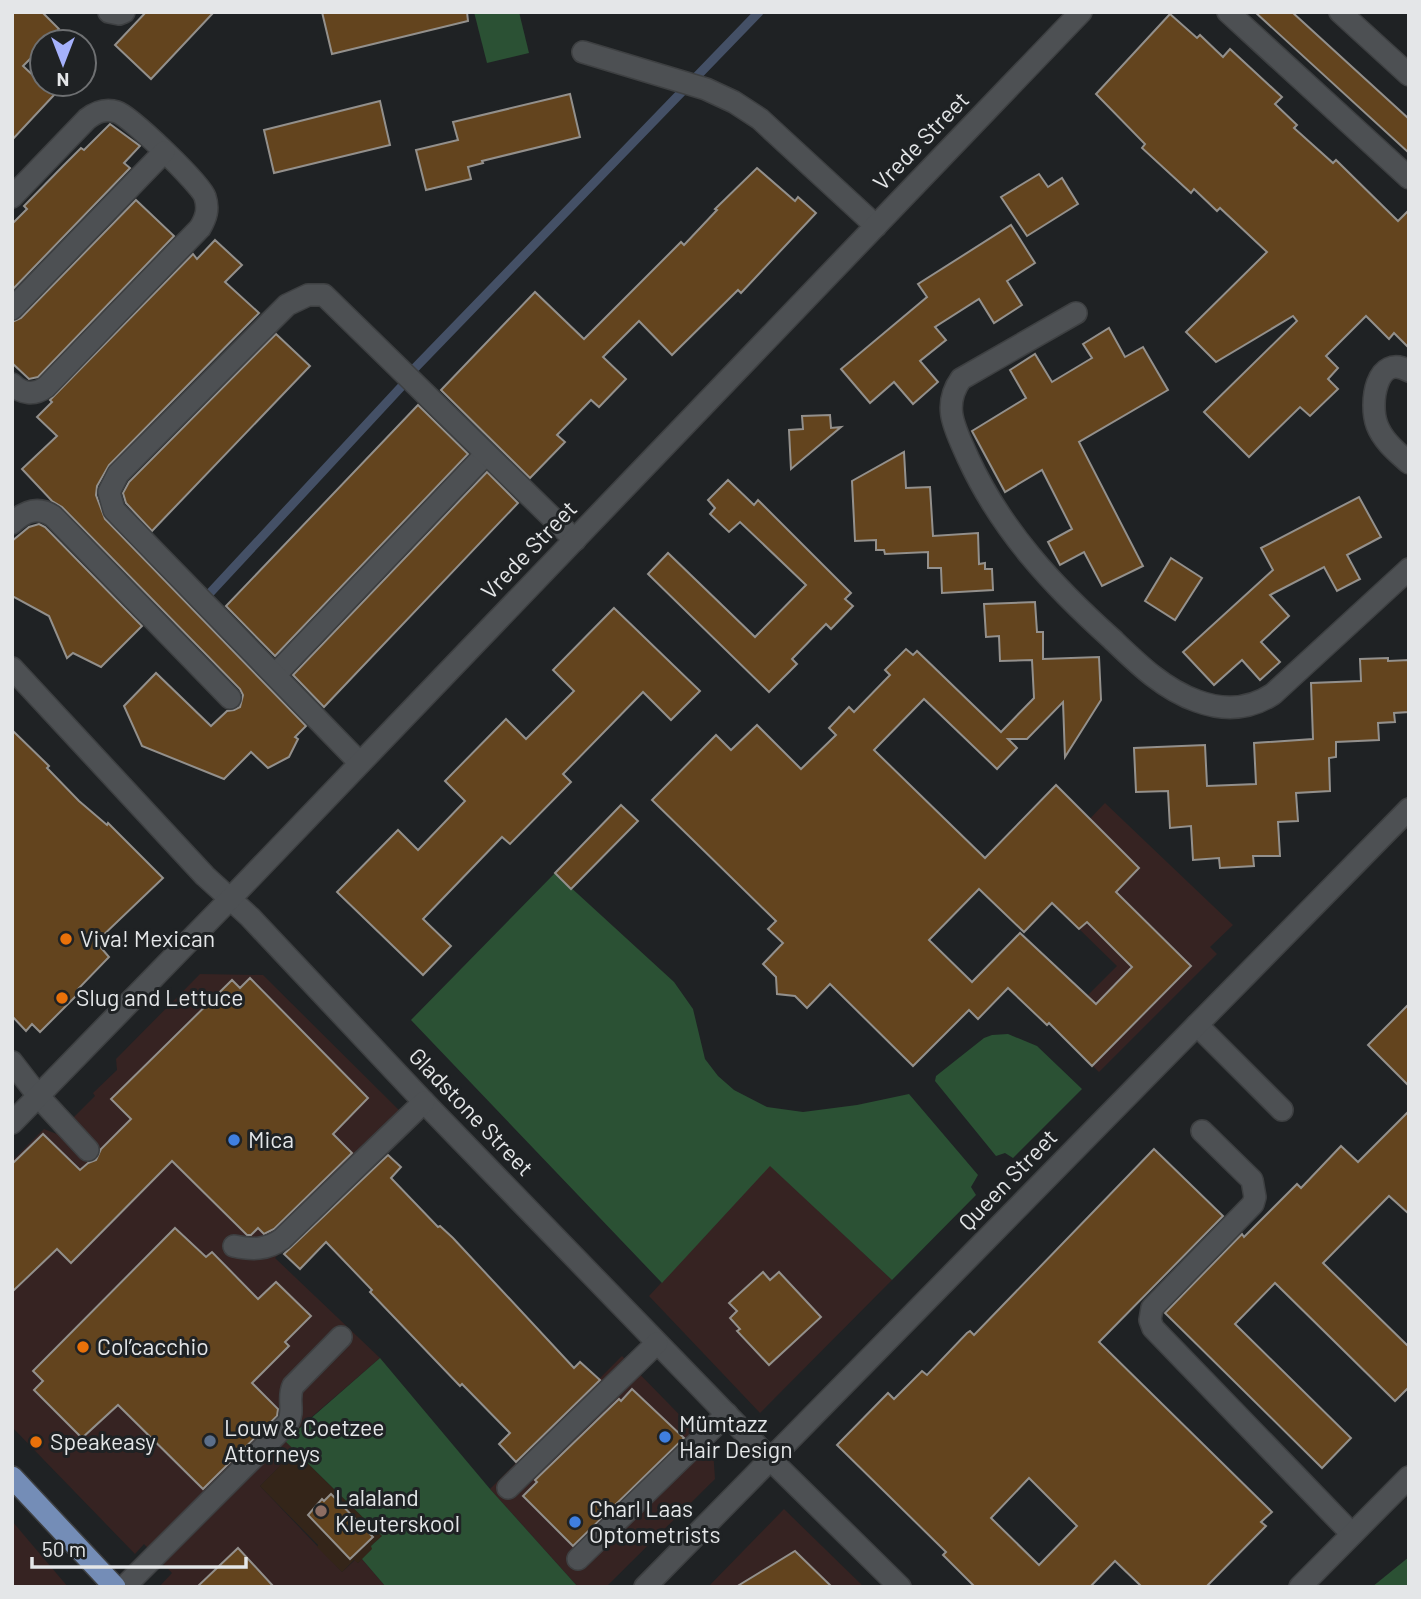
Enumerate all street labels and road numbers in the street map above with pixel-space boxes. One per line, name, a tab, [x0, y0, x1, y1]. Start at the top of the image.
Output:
street label: Vrede Street	[866, 85, 974, 195]
street label: Vrede Street	[474, 494, 582, 604]
street label: Gladstone Street	[404, 1041, 540, 1181]
street label: Queen Street	[952, 1123, 1062, 1236]

